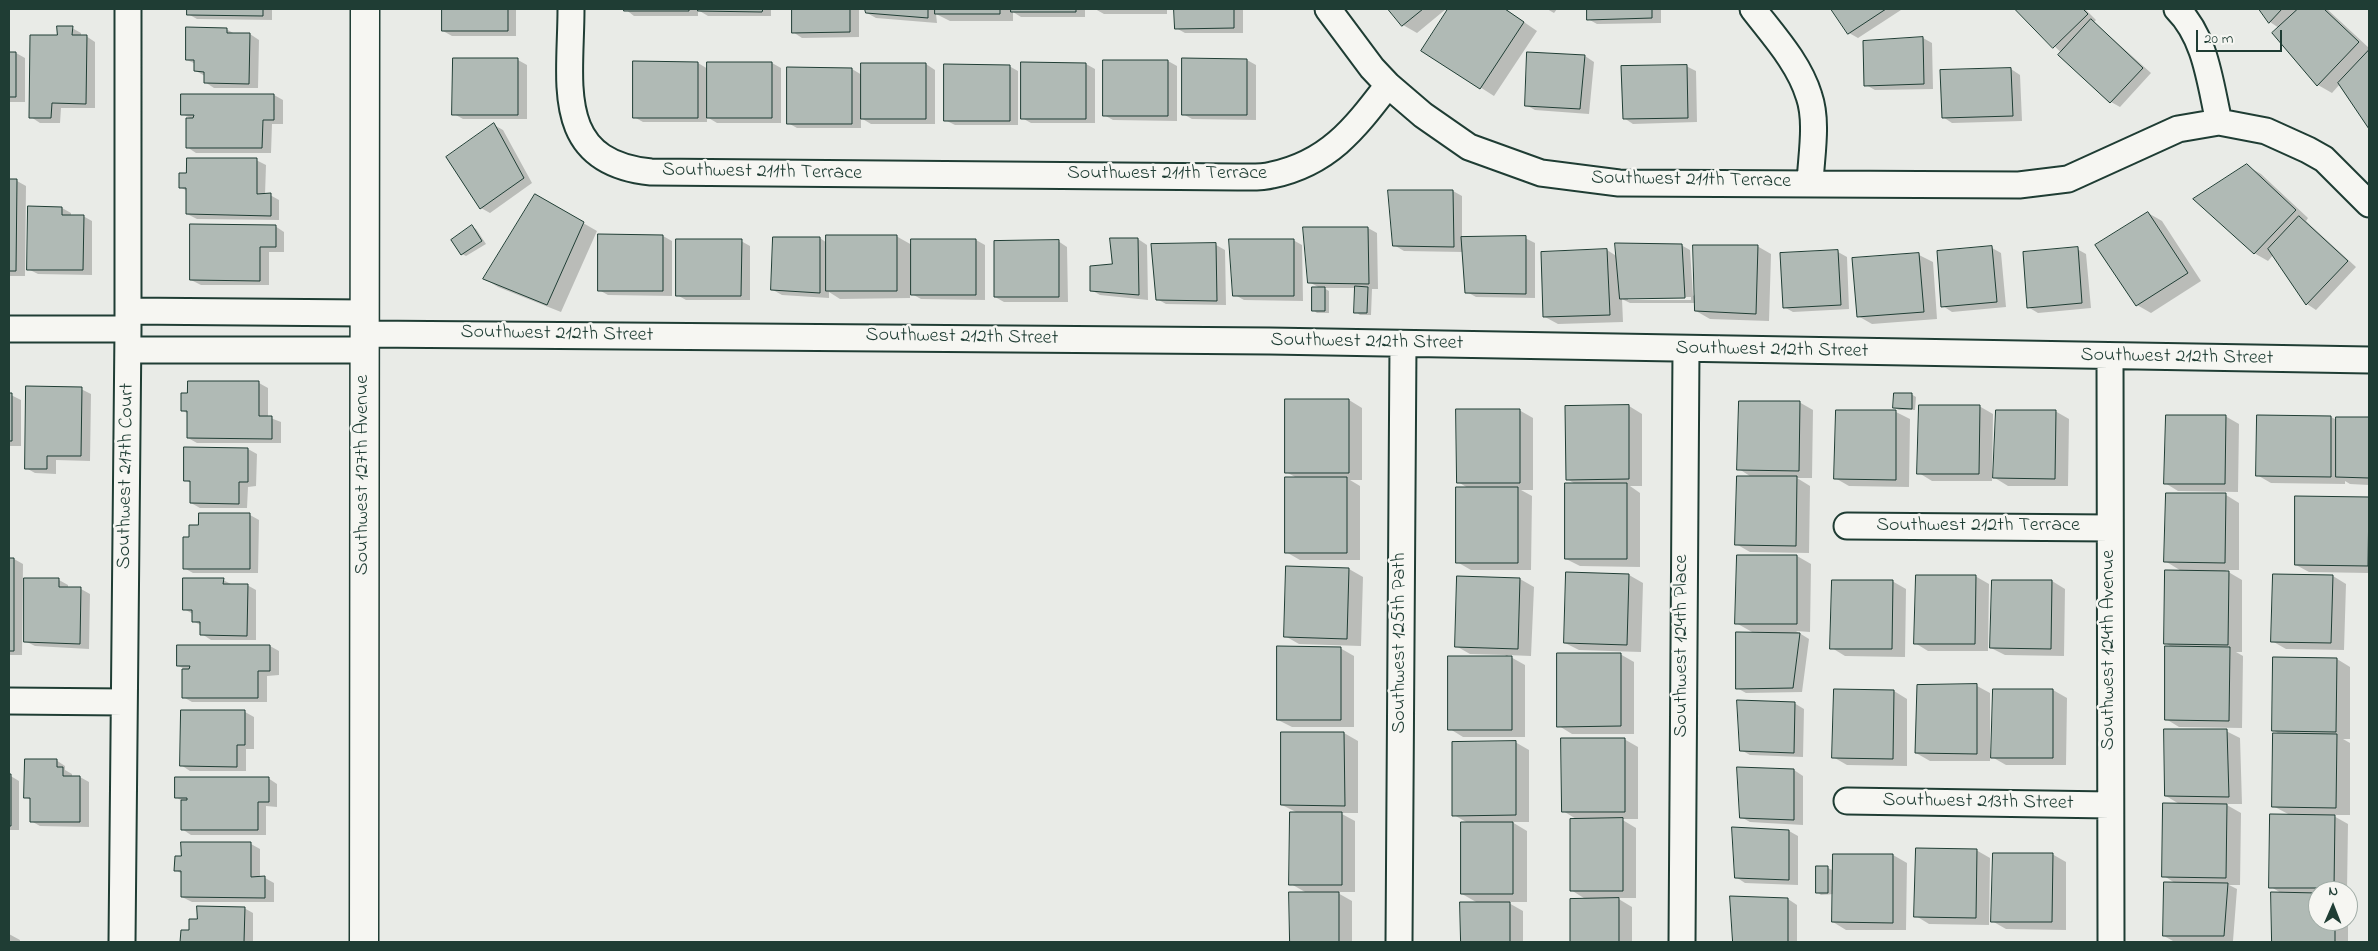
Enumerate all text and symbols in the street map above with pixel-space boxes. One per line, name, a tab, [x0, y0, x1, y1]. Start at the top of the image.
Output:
scale bar	[2198, 20, 2284, 52]
text: 20 m	[2204, 28, 2233, 50]
street label: Southwest 211th Terrace	[662, 159, 862, 187]
street label: Southwest 211th Terrace	[1067, 163, 1267, 187]
street label: Southwest 211th Terrace	[1591, 167, 1791, 195]
street label: Southwest 212th Street	[460, 321, 654, 349]
street label: Southwest 212th Street	[865, 324, 1059, 352]
street label: Southwest 212th Street	[1270, 329, 1464, 357]
street label: Southwest 212th Street	[1675, 337, 1869, 365]
street label: Southwest 212th Street	[2080, 344, 2274, 372]
street label: Southwest 127th Avenue	[352, 375, 376, 575]
street label: Southwest 217th Court	[113, 383, 141, 569]
street label: Southwest 212th Terrace	[1876, 515, 2080, 539]
street label: Southwest 124th Avenue	[2098, 550, 2122, 750]
street label: Southwest 125th Path	[1389, 552, 1413, 734]
street label: Southwest 124th Place	[1671, 555, 1695, 737]
street label: Southwest 213th Street	[1882, 789, 2074, 817]
north arrow	[2308, 881, 2358, 931]
text: N	[2328, 881, 2338, 902]

